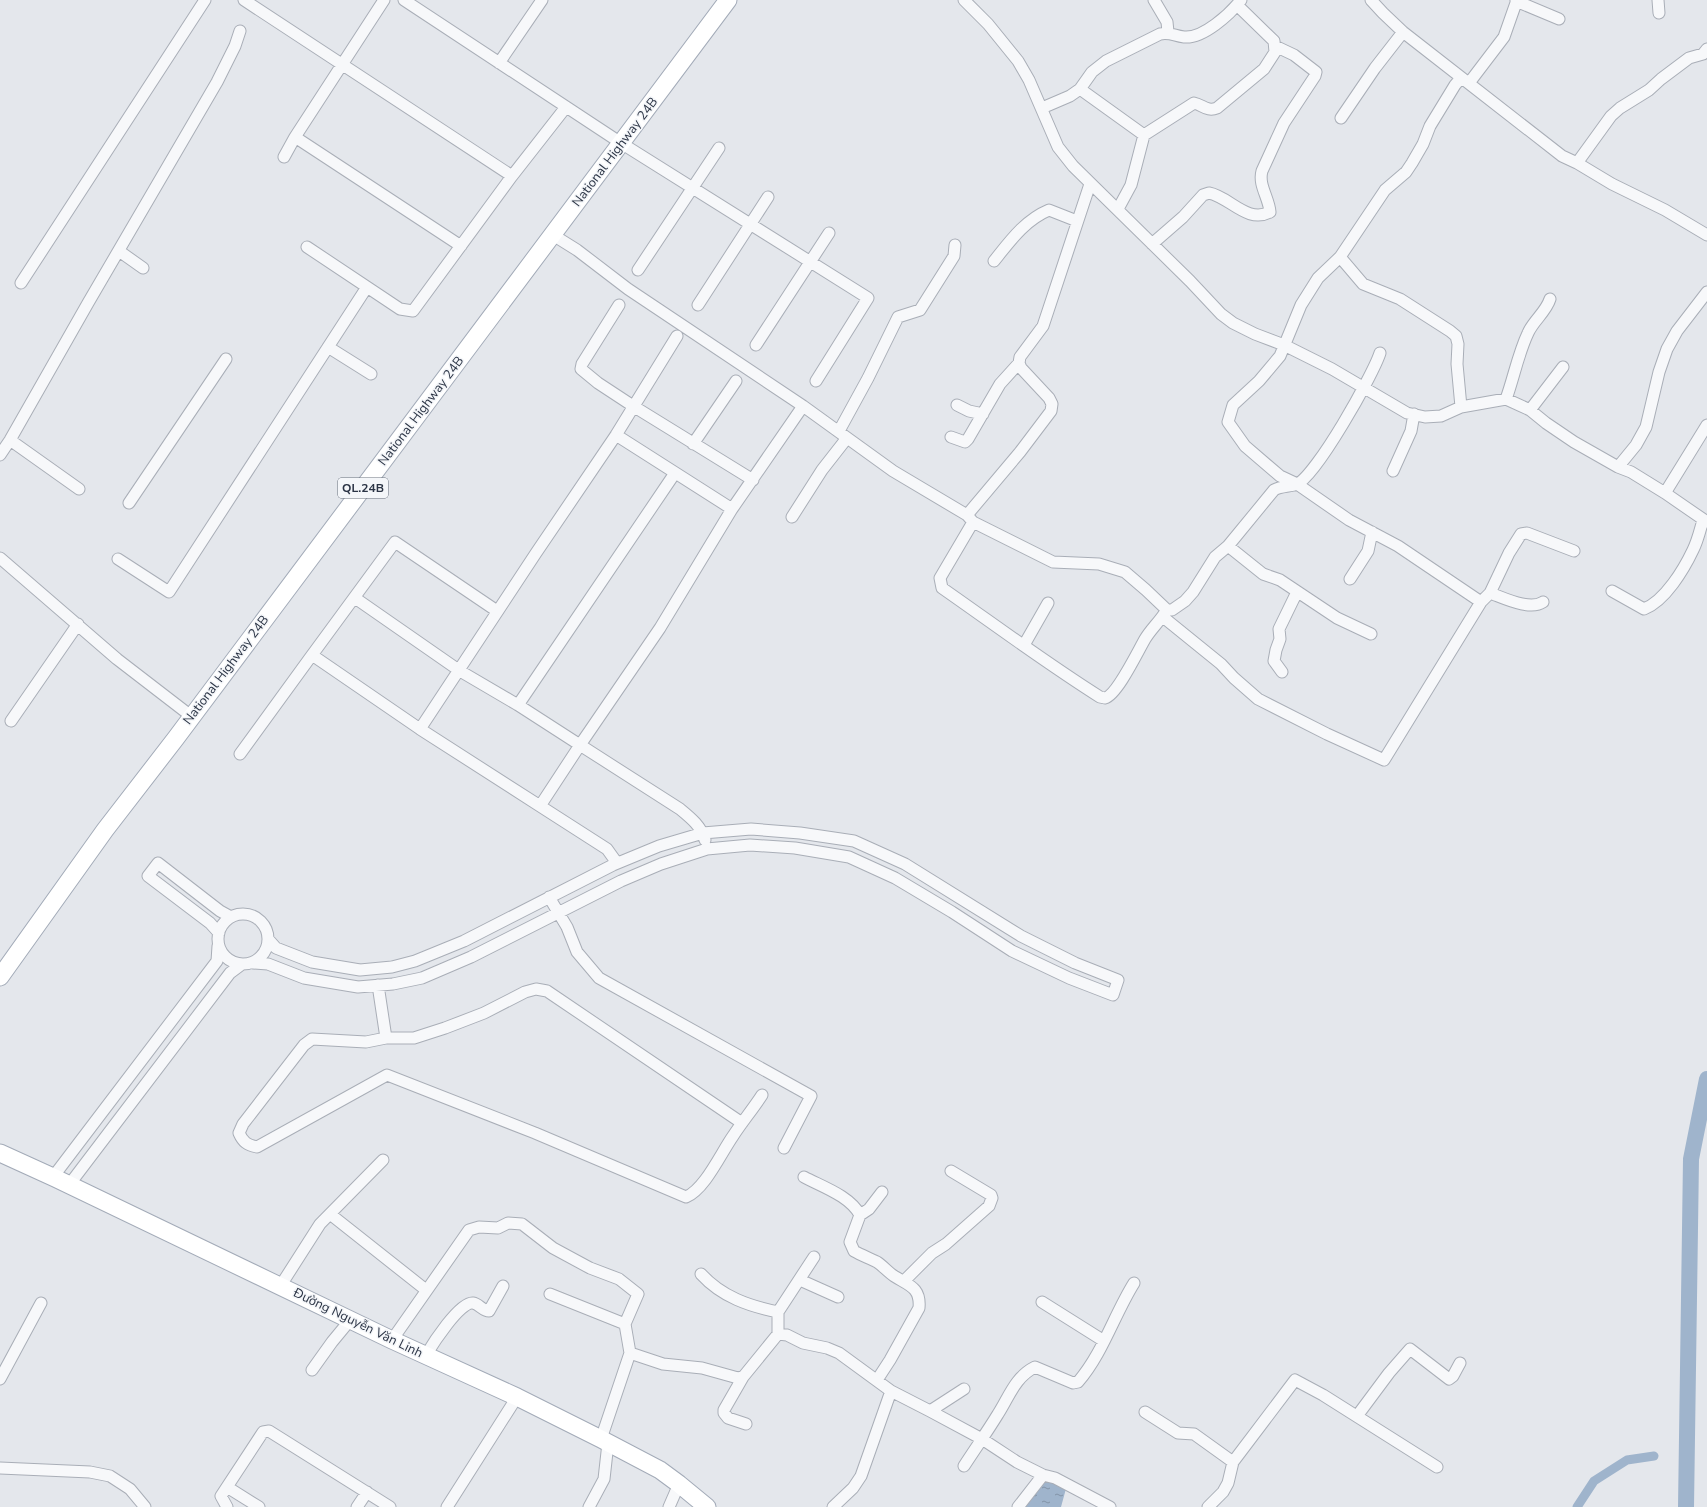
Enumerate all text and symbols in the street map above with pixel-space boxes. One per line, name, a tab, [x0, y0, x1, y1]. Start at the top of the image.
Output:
street label: National Highway 24B	[568, 94, 662, 210]
street label: National Highway 24B	[374, 353, 468, 469]
road number: QL.24B	[338, 478, 388, 498]
street label: National Highway 24B	[179, 612, 273, 728]
street label: Đường Nguyễn Văn Linh	[289, 1283, 426, 1362]

